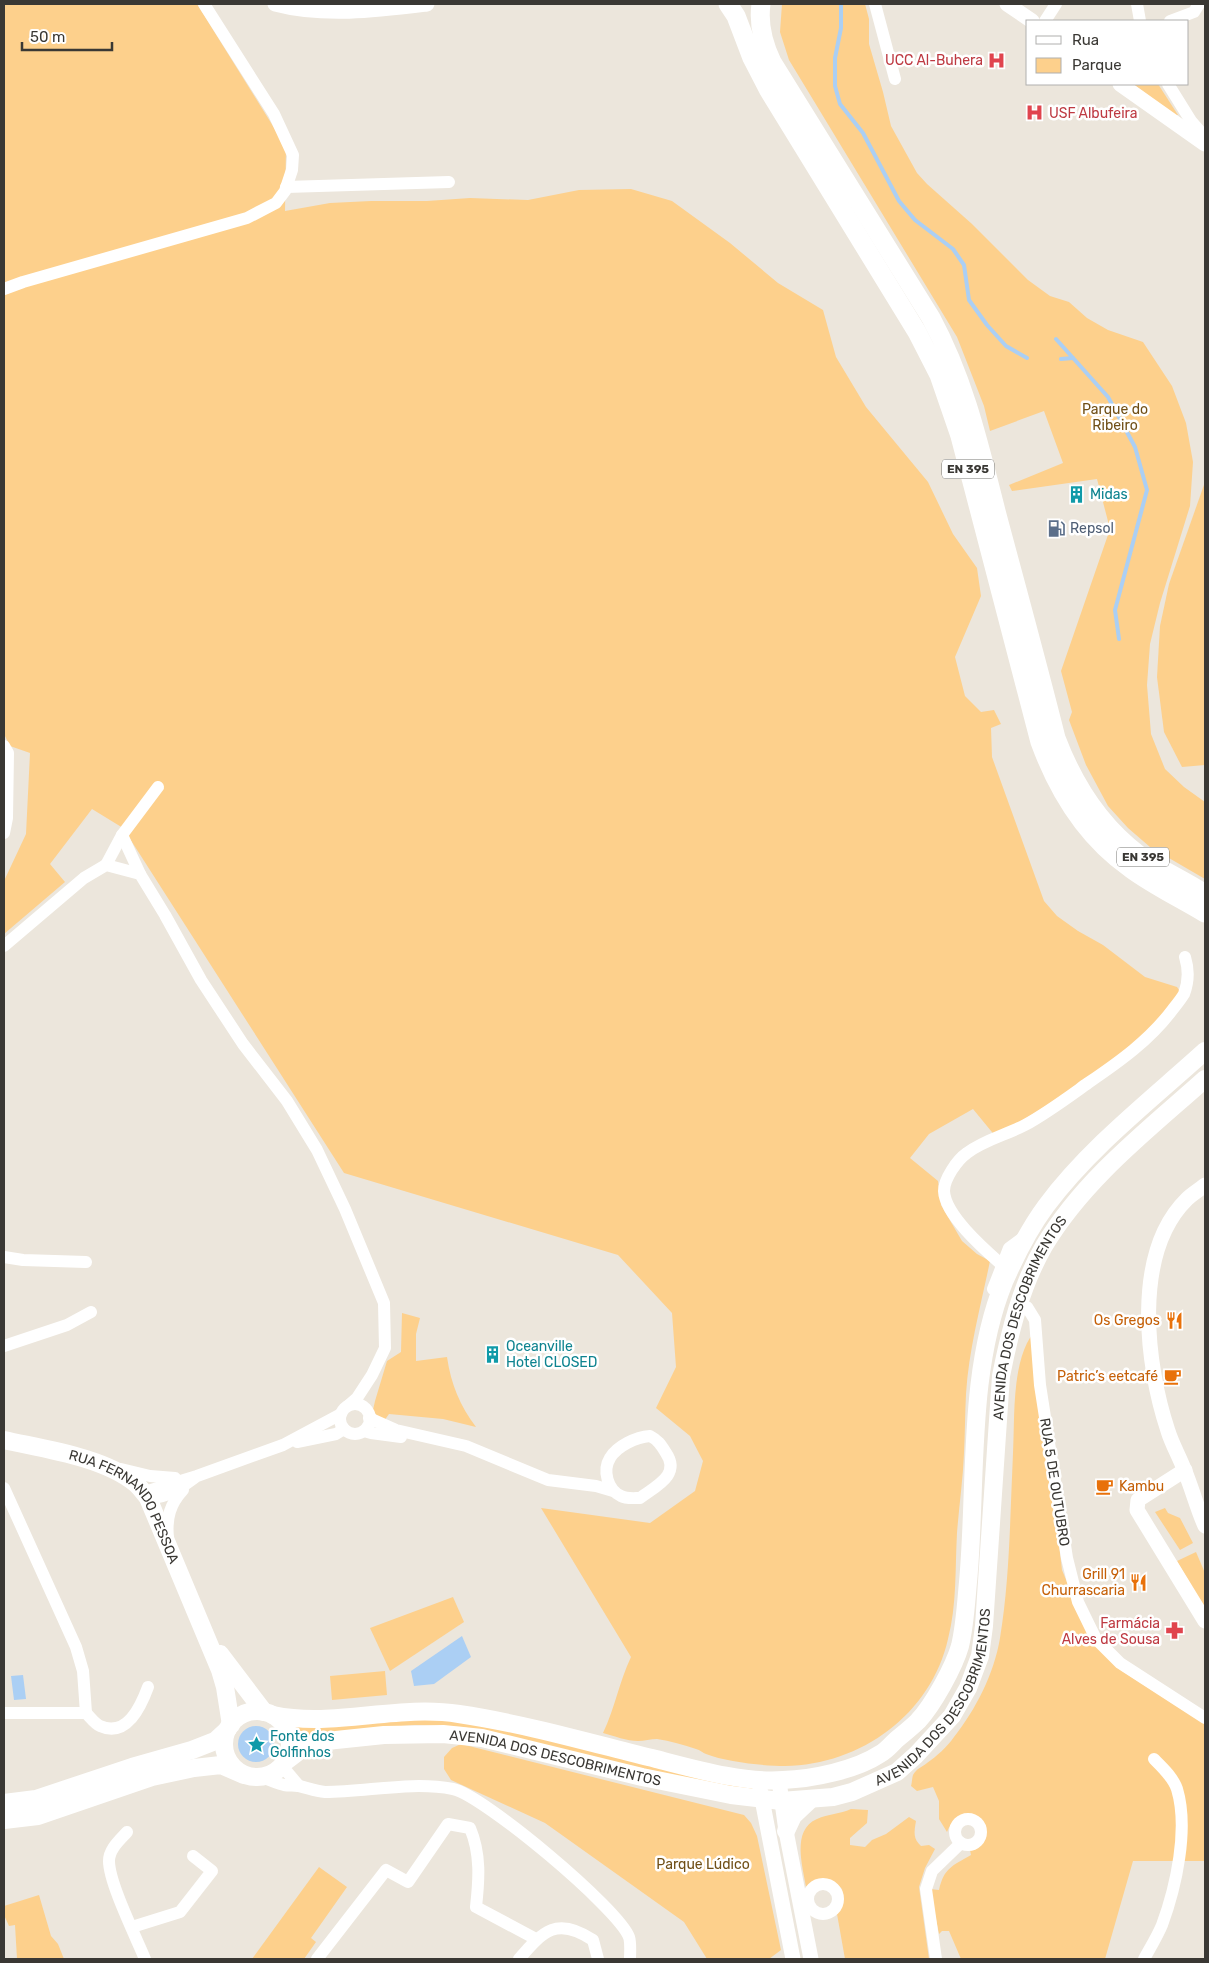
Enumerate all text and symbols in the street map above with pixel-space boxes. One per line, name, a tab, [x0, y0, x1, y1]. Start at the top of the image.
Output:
scale bar	[22, 20, 112, 52]
legend	[1026, 20, 1189, 85]
text: 50 m	[30, 28, 65, 46]
text: Rua	[1072, 31, 1099, 49]
hospital icon: UCC Al-Buhera	[987, 50, 1007, 70]
place label: UCC Al-Buhera	[885, 52, 983, 69]
text: Parque	[1072, 56, 1122, 74]
hospital icon: USF Albufeira	[1025, 103, 1045, 123]
place label: USF Albufeira	[1049, 105, 1138, 122]
park label: Parque do Ribeiro	[1082, 401, 1148, 434]
road number: EN 395	[942, 459, 994, 478]
building icon: Midas	[1066, 484, 1086, 504]
place label: Midas	[1090, 486, 1128, 503]
fuel station icon: Repsol	[1046, 518, 1066, 538]
place label: Repsol	[1070, 520, 1114, 537]
road number: EN 395	[1117, 848, 1169, 866]
street label: AVENIDA DOS DESCOBRIMENTOS	[990, 1212, 1071, 1421]
restaurant icon: Os Gregos	[1164, 1310, 1184, 1330]
place label: Os Gregos	[1094, 1312, 1160, 1329]
place label: Oceanville Hotel CLOSED	[506, 1338, 598, 1371]
building icon: Oceanville Hotel CLOSED	[482, 1344, 502, 1364]
cafe icon: Patric’s eetcafé	[1162, 1366, 1182, 1386]
place label: Patric’s eetcafé	[1057, 1368, 1158, 1385]
street label: RUA 5 DE OUTUBRO	[1036, 1417, 1073, 1547]
street label: RUA FERNANDO PESSOA	[67, 1447, 183, 1567]
cafe icon: Kambu	[1095, 1476, 1115, 1496]
place label: Kambu	[1119, 1478, 1164, 1495]
place label: Grill 91 Churrascaria	[1041, 1566, 1125, 1599]
restaurant icon: Grill 91 Churrascaria	[1129, 1572, 1149, 1592]
street label: AVENIDA DOS DESCOBRIMENTOS	[872, 1607, 994, 1790]
place label: Farmácia Alves de Sousa	[1062, 1615, 1160, 1648]
pharmacy icon: Farmácia Alves de Sousa	[1164, 1621, 1184, 1641]
street label: AVENIDA DOS DESCOBRIMENTOS	[449, 1727, 663, 1790]
place label: Fonte dos Golfinhos	[270, 1728, 335, 1761]
place icon: Fonte dos Golfinhos	[246, 1734, 266, 1754]
park label: Parque Lúdico	[656, 1856, 750, 1873]

